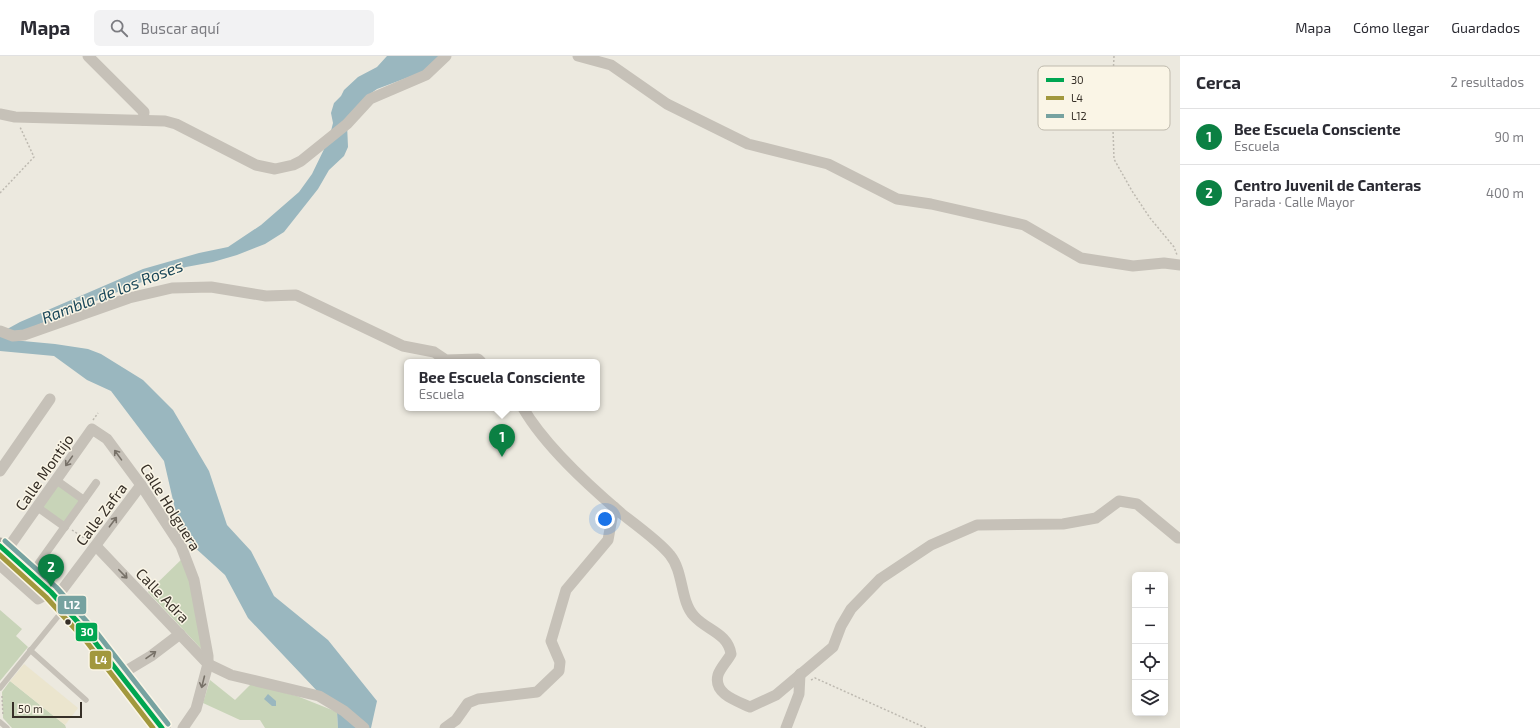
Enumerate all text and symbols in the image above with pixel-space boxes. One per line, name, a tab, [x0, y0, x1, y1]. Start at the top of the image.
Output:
search box	[94, 10, 374, 46]
text: Mapa	[20, 16, 70, 39]
icon: search	[108, 17, 130, 39]
text: Buscar aquí	[140, 19, 220, 37]
text: Mapa	[1295, 19, 1331, 36]
text: Cómo llegar	[1353, 19, 1429, 36]
text: Guardados	[1451, 19, 1520, 36]
legend	[1038, 66, 1170, 130]
text: Cerca	[1196, 72, 1241, 92]
text: 30	[1071, 73, 1084, 86]
text: 2 resultados	[1450, 74, 1524, 90]
text: L4	[1071, 91, 1083, 104]
text: L12	[1071, 109, 1087, 122]
text: Bee Escuela Consciente	[1234, 120, 1401, 138]
text: 1	[1206, 129, 1212, 145]
text: 90 m	[1494, 129, 1524, 145]
text: Escuela	[1234, 138, 1280, 154]
text: Centro Juvenil de Canteras	[1234, 176, 1421, 194]
text: 2	[1205, 185, 1213, 201]
text: 400 m	[1486, 185, 1524, 201]
text: Parada · Calle Mayor	[1234, 194, 1355, 210]
water label: Rambla de los Roses	[39, 255, 185, 327]
popup	[404, 359, 600, 411]
text: Bee Escuela Consciente	[419, 368, 585, 386]
text: Escuela	[419, 386, 464, 402]
pin: 1	[489, 424, 515, 457]
street label: Calle Montijo	[11, 430, 78, 514]
one-way arrow	[114, 449, 123, 460]
one-way arrow	[65, 455, 73, 466]
street label: Calle Holguera	[137, 460, 205, 554]
street label: Calle Zafra	[72, 479, 130, 549]
your location	[595, 509, 615, 529]
one-way arrow	[109, 517, 118, 528]
pin: 2	[38, 554, 64, 587]
street label: Calle Adra	[133, 564, 193, 626]
one-way arrow	[118, 569, 127, 579]
map controls	[1132, 572, 1168, 716]
button: +	[1132, 572, 1168, 608]
line badge: L12	[57, 595, 87, 615]
text: L12	[64, 598, 80, 611]
button: −	[1132, 608, 1168, 644]
unlabelled marker	[63, 617, 73, 627]
line badge: 30	[75, 622, 98, 642]
text: 30	[80, 625, 94, 638]
button: locate	[1132, 644, 1168, 680]
line badge: L4	[89, 650, 112, 670]
one-way arrow	[146, 651, 157, 659]
text: L4	[95, 653, 107, 666]
one-way arrow	[199, 676, 206, 689]
button: layers	[1132, 680, 1168, 716]
scale bar	[12, 700, 82, 719]
text: 50 m	[18, 702, 43, 715]

